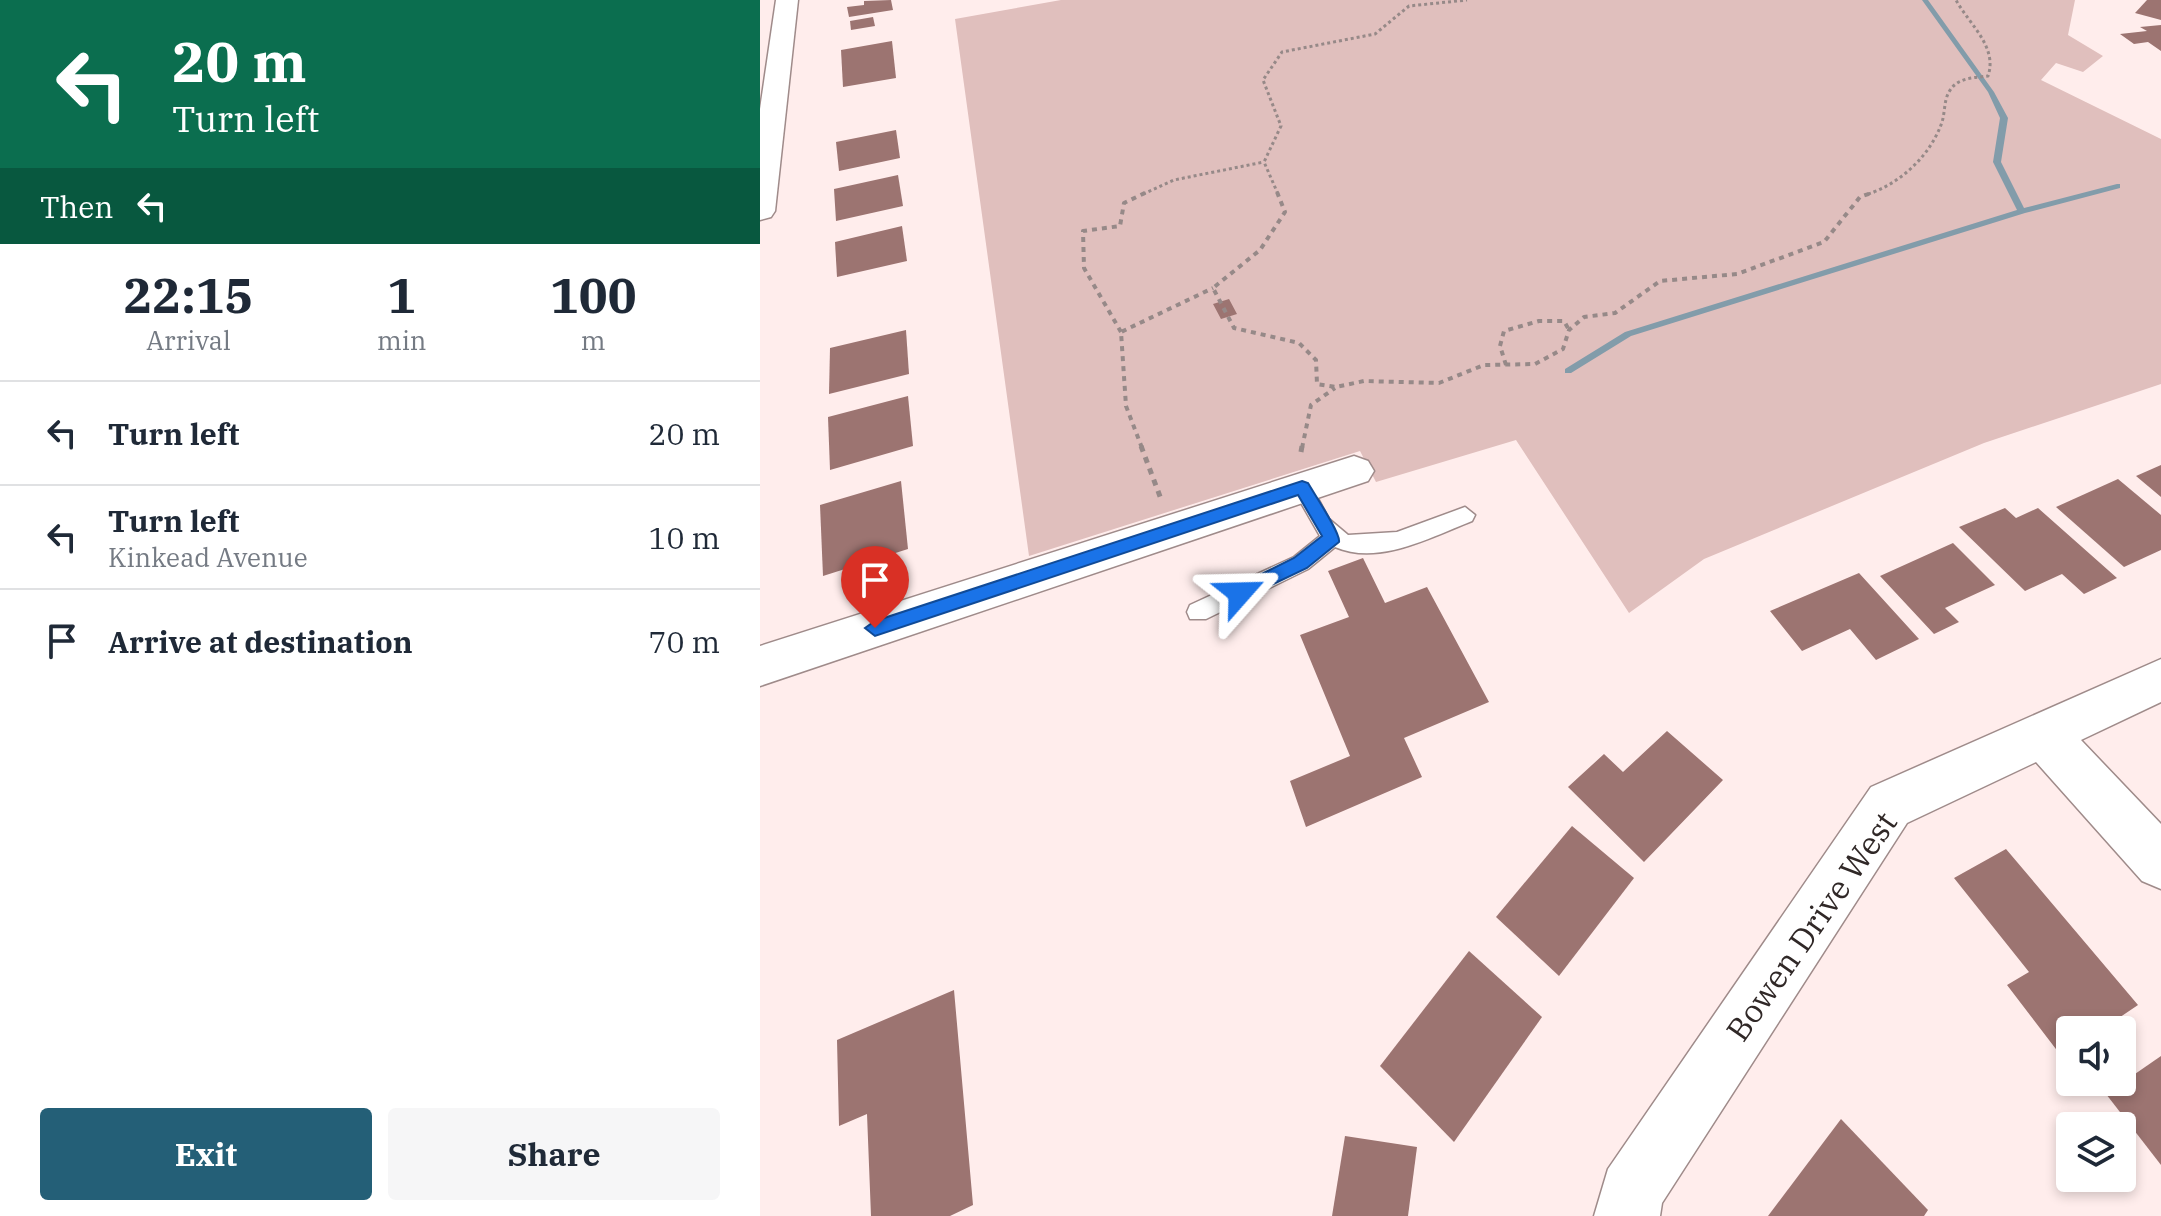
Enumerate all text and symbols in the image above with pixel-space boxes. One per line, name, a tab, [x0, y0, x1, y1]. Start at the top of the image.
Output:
text: 20 m	[172, 25, 307, 97]
icon: left	[40, 32, 144, 136]
text: Turn left	[172, 95, 319, 142]
icon: left	[130, 184, 174, 228]
text: Then	[40, 187, 114, 226]
text: 22:15	[124, 264, 253, 326]
text: 1	[387, 264, 416, 326]
text: 100	[550, 264, 636, 326]
text: Arrival	[146, 323, 231, 357]
text: min	[377, 323, 426, 357]
text: m	[581, 323, 606, 357]
icon: left	[40, 411, 84, 455]
text: Turn left	[108, 414, 240, 453]
text: 20 m	[648, 414, 720, 453]
text: Turn left	[108, 501, 240, 540]
icon: left	[40, 515, 84, 559]
text: 10 m	[648, 518, 720, 557]
text: Kinkead Avenue	[108, 540, 308, 574]
pin	[841, 546, 909, 628]
position arrow	[1198, 551, 1282, 635]
icon: arrive	[853, 558, 897, 602]
icon: arrive	[40, 619, 84, 663]
text: Arrive at destination	[108, 622, 413, 661]
text: 70 m	[648, 622, 720, 661]
street label: Bowen Drive West	[1716, 803, 1906, 1049]
map controls	[2056, 1016, 2136, 1192]
button: sound	[2056, 1016, 2136, 1096]
button: Exit	[40, 1108, 372, 1200]
button: Share	[388, 1108, 720, 1200]
button: layers	[2056, 1112, 2136, 1192]

